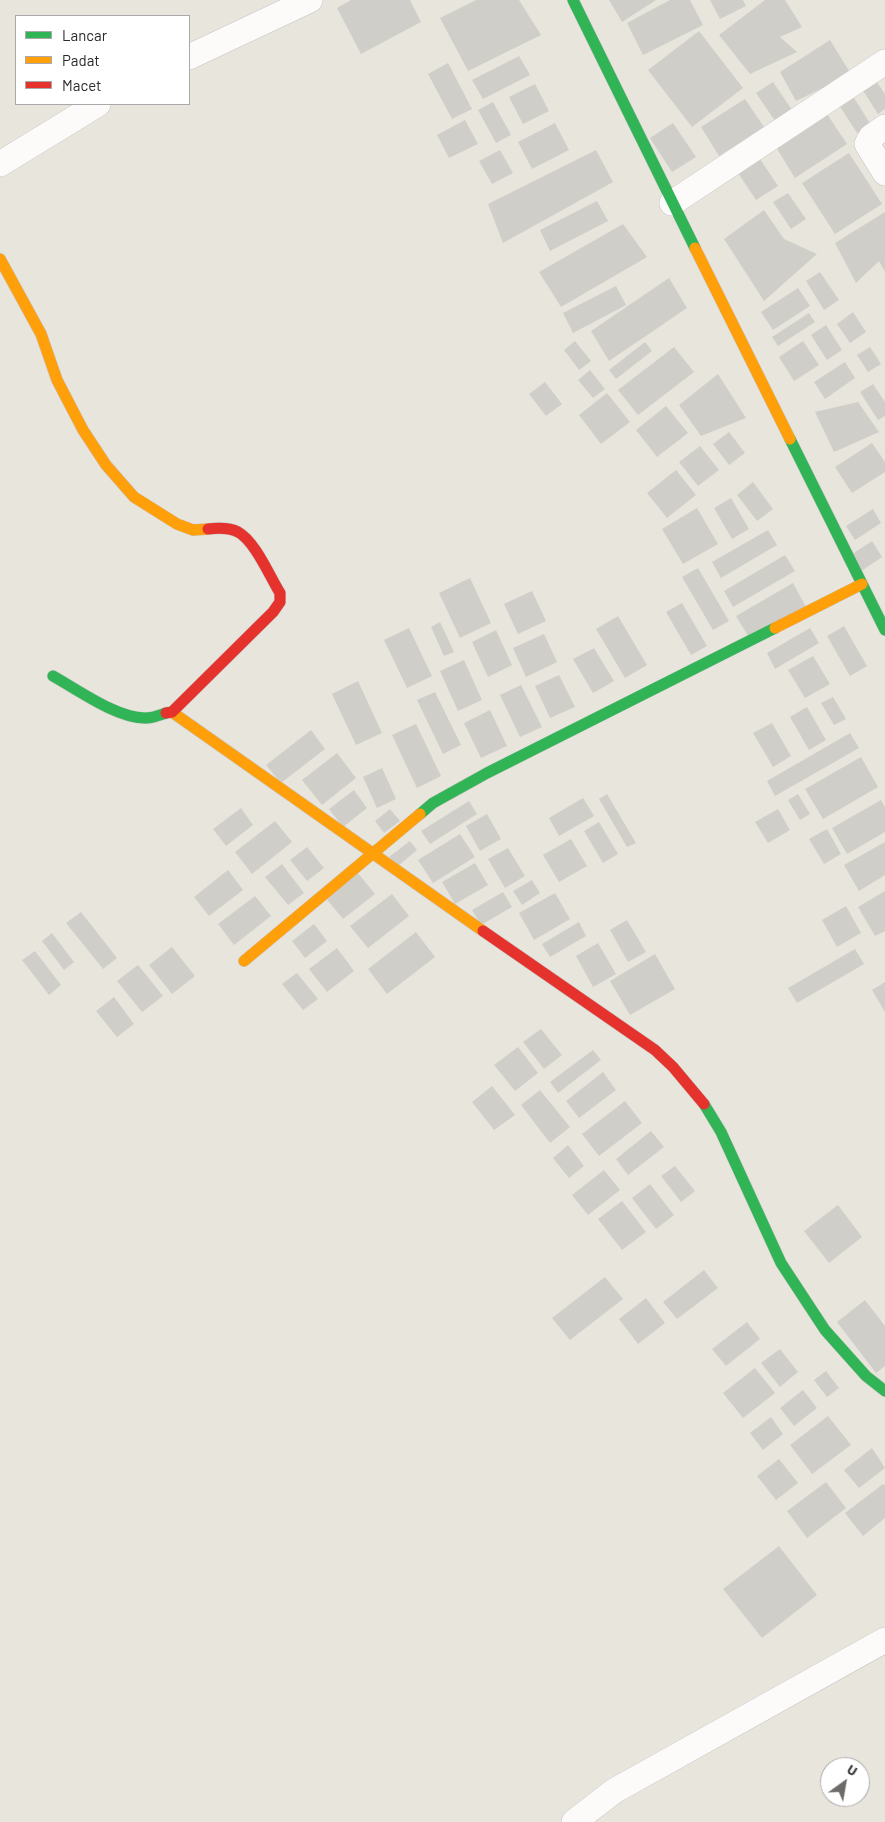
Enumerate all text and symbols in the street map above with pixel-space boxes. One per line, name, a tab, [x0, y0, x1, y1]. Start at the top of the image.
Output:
legend	[15, 15, 190, 105]
text: Lancar	[62, 26, 107, 44]
text: Padat	[62, 51, 100, 69]
text: Macet	[62, 76, 102, 94]
north arrow	[820, 1757, 870, 1807]
text: U	[844, 1760, 861, 1779]

